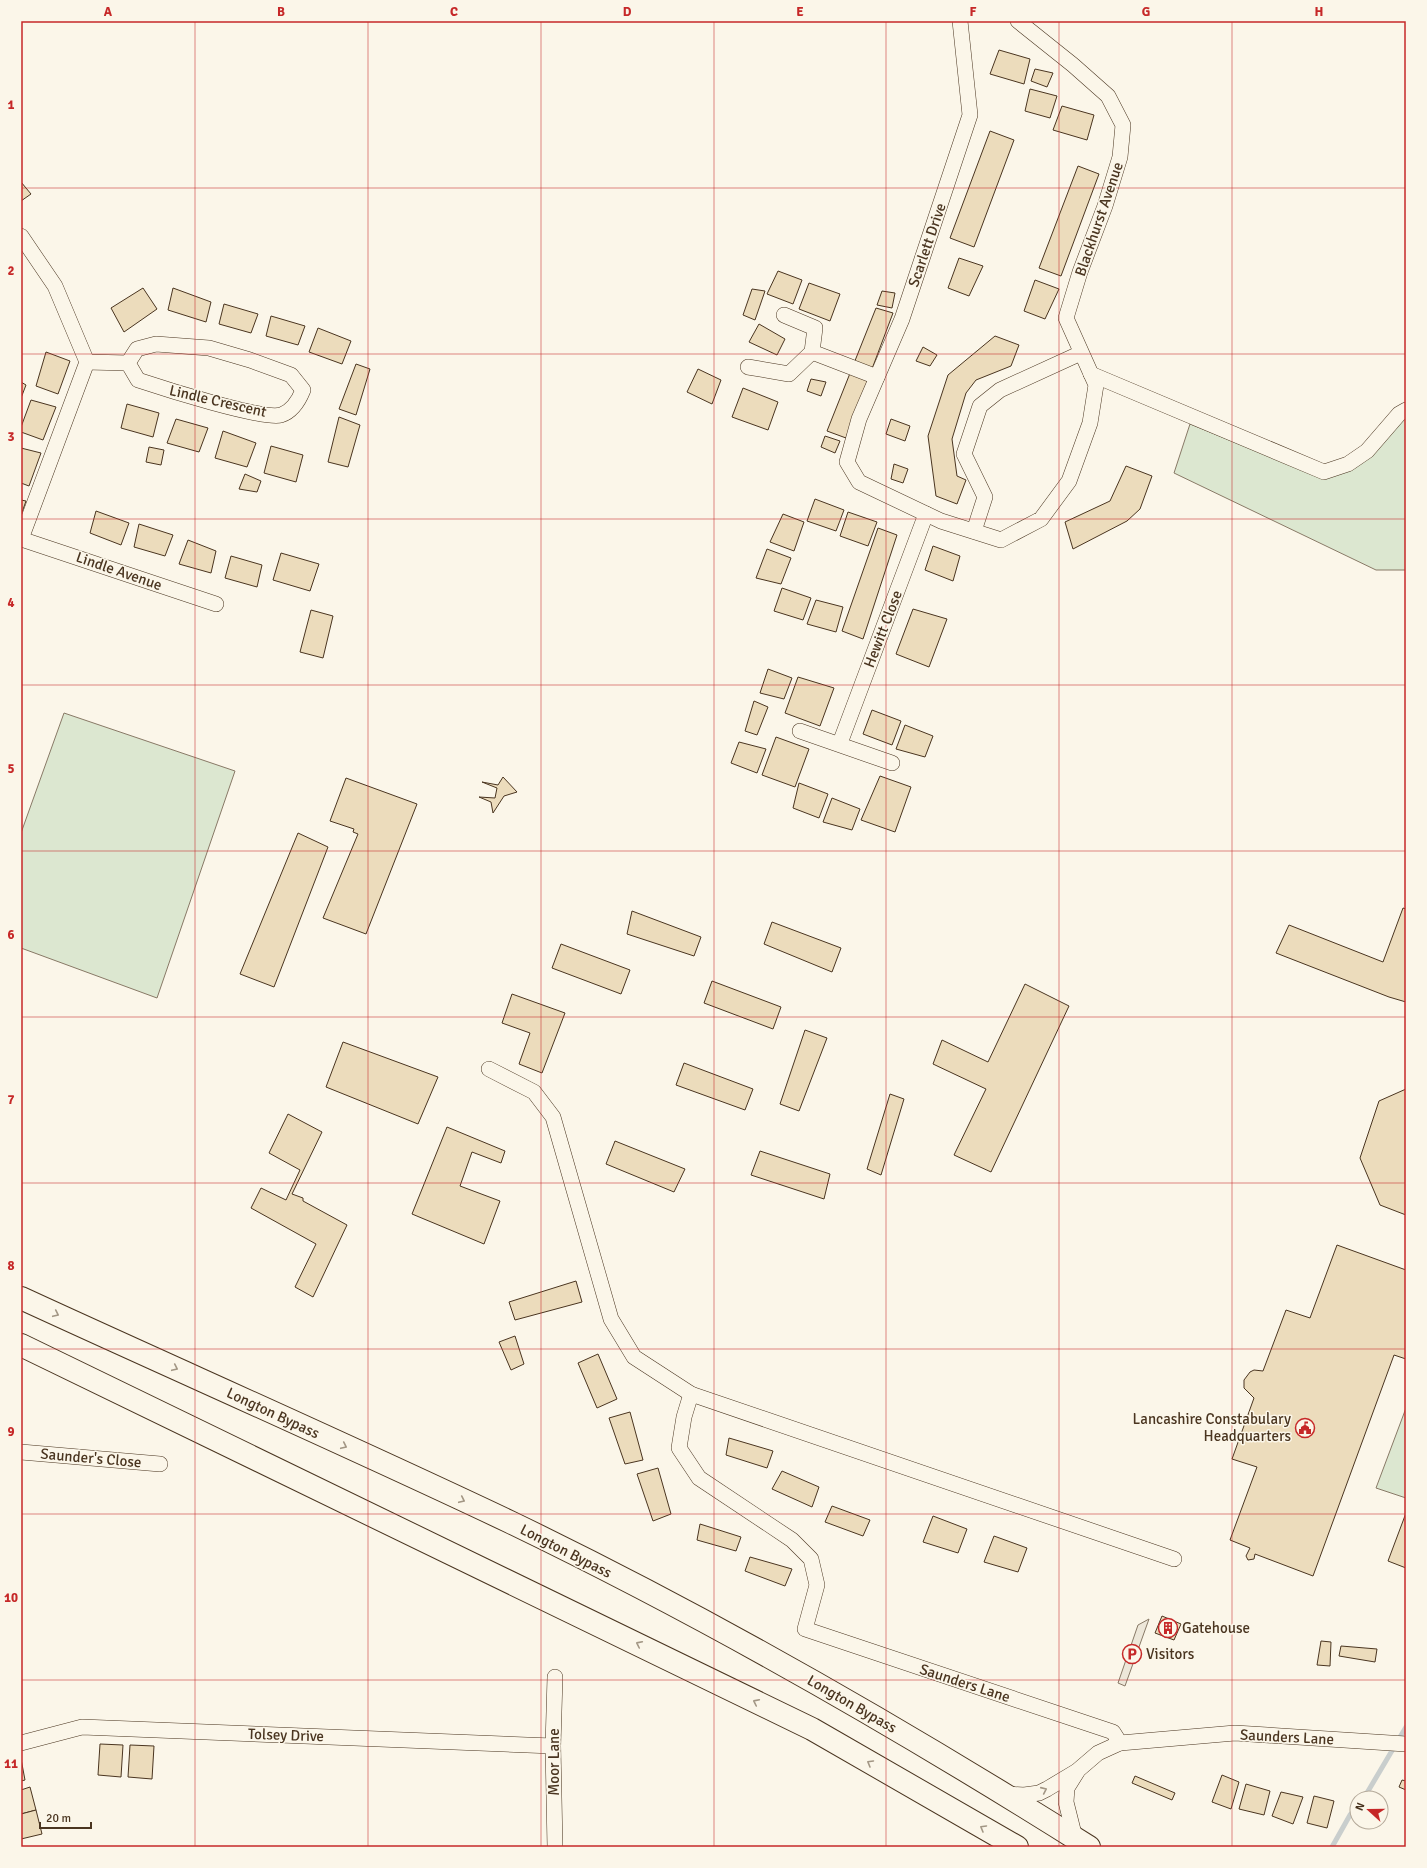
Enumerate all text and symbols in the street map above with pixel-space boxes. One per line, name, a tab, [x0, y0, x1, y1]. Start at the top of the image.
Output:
text: A	[104, 4, 113, 20]
text: B	[277, 4, 285, 20]
text: C	[450, 4, 458, 20]
text: D	[623, 4, 632, 20]
text: E	[796, 4, 804, 20]
text: F	[970, 4, 977, 20]
text: G	[1142, 4, 1150, 20]
text: H	[1315, 4, 1323, 20]
text: 1	[7, 97, 15, 113]
street label: Blackhurst Avenue	[1071, 160, 1127, 278]
street label: Scarlett Drive	[904, 201, 950, 289]
text: 2	[7, 263, 15, 279]
street label: Lindle Crescent	[168, 381, 268, 421]
text: 3	[7, 429, 15, 445]
street label: Lindle Avenue	[74, 548, 164, 594]
street label: Hewitt Close	[860, 588, 906, 670]
text: 4	[7, 595, 15, 611]
text: 5	[7, 761, 15, 777]
text: 6	[7, 927, 15, 943]
text: 7	[7, 1092, 15, 1108]
text: 8	[7, 1258, 15, 1274]
one-way arrow	[52, 1309, 60, 1317]
one-way arrow	[170, 1363, 178, 1371]
street label: Longton Bypass	[224, 1384, 323, 1443]
place label: Lancashire Constabulary Headquarters	[1133, 1410, 1291, 1445]
public building icon: Lancashire Constabulary Headquarters	[1294, 1417, 1316, 1439]
text: 9	[7, 1424, 15, 1440]
one-way arrow	[339, 1441, 347, 1449]
street label: Saunder's Close	[40, 1445, 142, 1471]
one-way arrow	[457, 1495, 465, 1503]
street label: Longton Bypass	[517, 1520, 615, 1582]
text: 10	[4, 1590, 18, 1606]
building icon: Gatehouse	[1157, 1617, 1179, 1639]
place label: Gatehouse	[1182, 1619, 1250, 1637]
one-way arrow	[636, 1641, 643, 1649]
parking icon: Visitors	[1121, 1643, 1143, 1665]
place label: Visitors	[1146, 1645, 1195, 1663]
street label: Saunders Lane	[917, 1660, 1013, 1706]
street label: Longton Bypass	[804, 1671, 900, 1737]
one-way arrow	[752, 1699, 760, 1706]
street label: Tolsey Drive	[248, 1725, 324, 1745]
street label: Saunders Lane	[1240, 1726, 1334, 1748]
street label: Moor Lane	[545, 1728, 563, 1796]
text: 11	[4, 1756, 18, 1772]
one-way arrow	[867, 1760, 874, 1767]
one-way arrow	[1040, 1787, 1047, 1795]
north arrow	[1349, 1790, 1389, 1830]
text: N	[1353, 1801, 1368, 1812]
scale bar	[40, 1804, 91, 1830]
text: 20 m	[46, 1811, 71, 1826]
one-way arrow	[980, 1825, 987, 1832]

